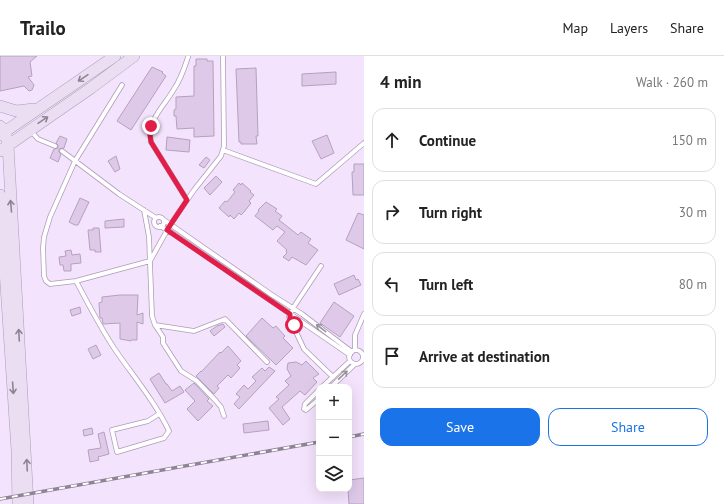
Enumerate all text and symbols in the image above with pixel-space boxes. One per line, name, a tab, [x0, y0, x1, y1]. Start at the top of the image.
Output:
text: Trailo	[20, 16, 66, 40]
text: Map	[562, 19, 588, 37]
text: Layers	[610, 19, 648, 37]
text: Share	[670, 19, 704, 37]
text: 4 min	[380, 71, 421, 93]
one-way arrow	[78, 74, 89, 82]
text: Walk · 260 m	[636, 74, 708, 91]
one-way arrow	[37, 116, 48, 124]
route end	[142, 117, 160, 135]
icon: ahead	[381, 129, 403, 151]
text: Continue	[419, 131, 476, 150]
text: 150 m	[672, 132, 707, 149]
one-way arrow	[7, 199, 15, 212]
icon: right	[381, 201, 403, 223]
text: Turn right	[419, 203, 482, 222]
text: 30 m	[679, 204, 707, 221]
icon: left	[381, 273, 403, 295]
text: Turn left	[419, 275, 473, 294]
text: 80 m	[679, 276, 707, 293]
route start	[285, 316, 303, 334]
one-way arrow	[316, 324, 327, 332]
one-way arrow	[16, 329, 23, 342]
icon: arrive	[381, 345, 403, 367]
text: Arrive at destination	[419, 347, 550, 366]
one-way arrow	[338, 371, 348, 380]
one-way arrow	[9, 381, 16, 394]
map controls	[316, 384, 352, 492]
button: +	[316, 384, 352, 420]
button: Save	[380, 408, 540, 446]
button: Share	[548, 408, 708, 446]
button: −	[316, 420, 352, 456]
button: layers	[316, 456, 352, 492]
one-way arrow	[23, 459, 30, 472]

